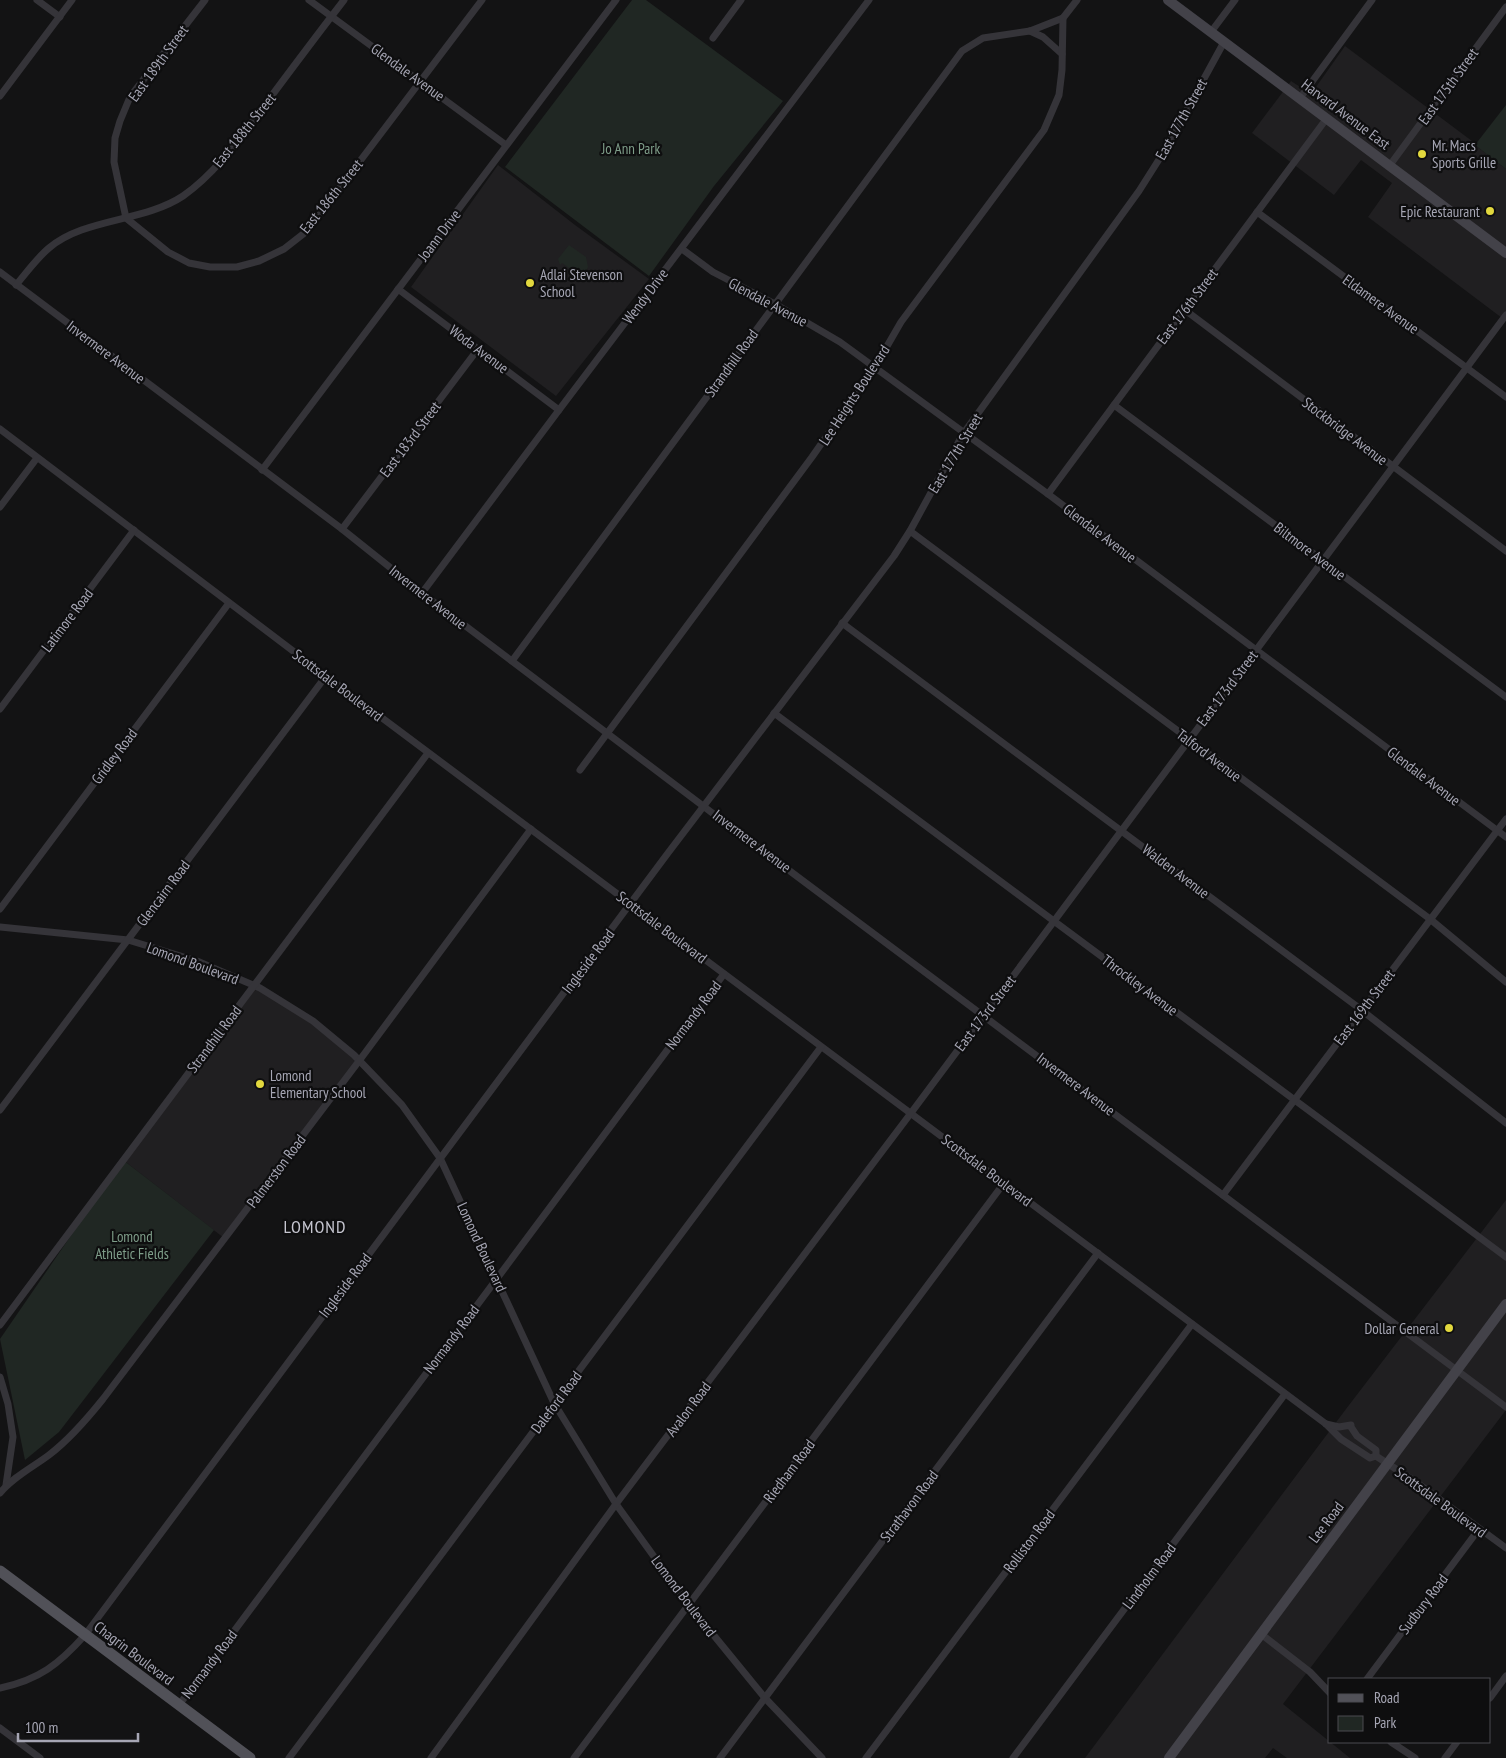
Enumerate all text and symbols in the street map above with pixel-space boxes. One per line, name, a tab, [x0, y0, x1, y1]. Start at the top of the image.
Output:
street label: East 189th Street	[124, 21, 192, 105]
street label: Glendale Avenue	[367, 39, 449, 105]
street label: East 175th Street	[1414, 44, 1482, 128]
street label: Harvard Avenue East	[1298, 74, 1394, 154]
street label: East 177th Street	[1151, 75, 1211, 163]
street label: East 188th Street	[208, 89, 280, 171]
place label: Mr. Macs Sports Grille	[1432, 136, 1496, 172]
park label: Jo Ann Park	[601, 139, 660, 158]
marker: Mr. Macs Sports Grille	[1416, 148, 1428, 160]
street label: East 186th Street	[295, 155, 367, 237]
place label: Epic Restaurant	[1400, 202, 1480, 221]
street label: Joann Drive	[413, 205, 465, 265]
marker: Epic Restaurant	[1484, 205, 1496, 217]
street label: East 176th Street	[1152, 264, 1222, 348]
place label: Adlai Stevenson School	[540, 265, 623, 301]
street label: Wendy Drive	[618, 265, 672, 327]
street label: Eldamere Avenue	[1339, 270, 1423, 338]
street label: Glendale Avenue	[725, 273, 811, 331]
marker: Adlai Stevenson School	[524, 277, 536, 289]
street label: Invermere Avenue	[63, 316, 149, 388]
street label: Woda Avenue	[446, 321, 512, 377]
street label: Strandhill Road	[700, 325, 762, 401]
street label: Lee Heights Boulevard	[814, 341, 894, 449]
street label: Stockbridge Avenue	[1299, 393, 1391, 469]
street label: East 183rd Street	[375, 397, 445, 481]
street label: East 177th Street	[924, 410, 986, 496]
street label: Glendale Avenue	[1060, 499, 1140, 567]
street label: Biltmore Avenue	[1270, 518, 1350, 584]
street label: Invermere Avenue	[385, 561, 471, 633]
street label: Latimore Road	[37, 584, 97, 656]
street label: Scottsdale Boulevard	[289, 645, 387, 725]
street label: East 173rd Street	[1192, 646, 1262, 730]
street label: Gridley Road	[87, 724, 141, 788]
street label: Talford Avenue	[1173, 724, 1245, 786]
street label: Glendale Avenue	[1384, 742, 1464, 810]
street label: Invermere Avenue	[709, 805, 795, 877]
street label: Walden Avenue	[1139, 840, 1213, 902]
street label: Glencairn Road	[132, 856, 194, 930]
street label: Scottsdale Boulevard	[613, 887, 711, 967]
street label: Ingleside Road	[558, 925, 618, 997]
street label: Lomond Boulevard	[144, 938, 242, 988]
street label: Throckley Avenue	[1098, 950, 1182, 1020]
street label: East 169th Street	[1329, 965, 1399, 1049]
street label: East 173rd Street	[950, 971, 1020, 1055]
street label: Normandy Road	[661, 977, 725, 1053]
street label: Strandhill Road	[183, 1002, 245, 1076]
street label: Invermere Avenue	[1033, 1048, 1119, 1120]
place label: Lomond Elementary School	[270, 1066, 367, 1102]
marker: Lomond Elementary School	[254, 1078, 266, 1090]
street label: Scottsdale Boulevard	[938, 1130, 1036, 1210]
street label: Palmerston Road	[242, 1131, 310, 1211]
street label: Lomond Boulevard	[453, 1199, 511, 1295]
district label: LOMOND	[284, 1215, 346, 1238]
park label: Lomond Athletic Fields	[95, 1227, 169, 1263]
street label: Ingleside Road	[315, 1249, 375, 1321]
street label: Normandy Road	[419, 1301, 483, 1377]
place label: Dollar General	[1364, 1319, 1439, 1338]
marker: Dollar General	[1443, 1322, 1455, 1334]
street label: Daleford Road	[526, 1367, 586, 1437]
street label: Avalon Road	[661, 1378, 715, 1440]
street label: Riedham Road	[759, 1436, 819, 1506]
street label: Scottsdale Boulevard	[1391, 1462, 1491, 1542]
street label: Strathavon Road	[876, 1466, 942, 1546]
street label: Lee Road	[1304, 1498, 1348, 1546]
street label: Rolliston Road	[999, 1506, 1059, 1576]
street label: Lindholm Road	[1118, 1539, 1180, 1613]
street label: Lomond Boulevard	[647, 1552, 721, 1640]
street label: Sudbury Road	[1394, 1570, 1452, 1638]
street label: Chagrin Boulevard	[90, 1617, 178, 1689]
street label: Normandy Road	[177, 1626, 241, 1702]
legend	[1328, 1678, 1491, 1743]
text: Road	[1374, 1688, 1400, 1707]
scale bar	[18, 1710, 138, 1742]
text: Park	[1374, 1713, 1396, 1732]
text: 100 m	[25, 1718, 58, 1737]

